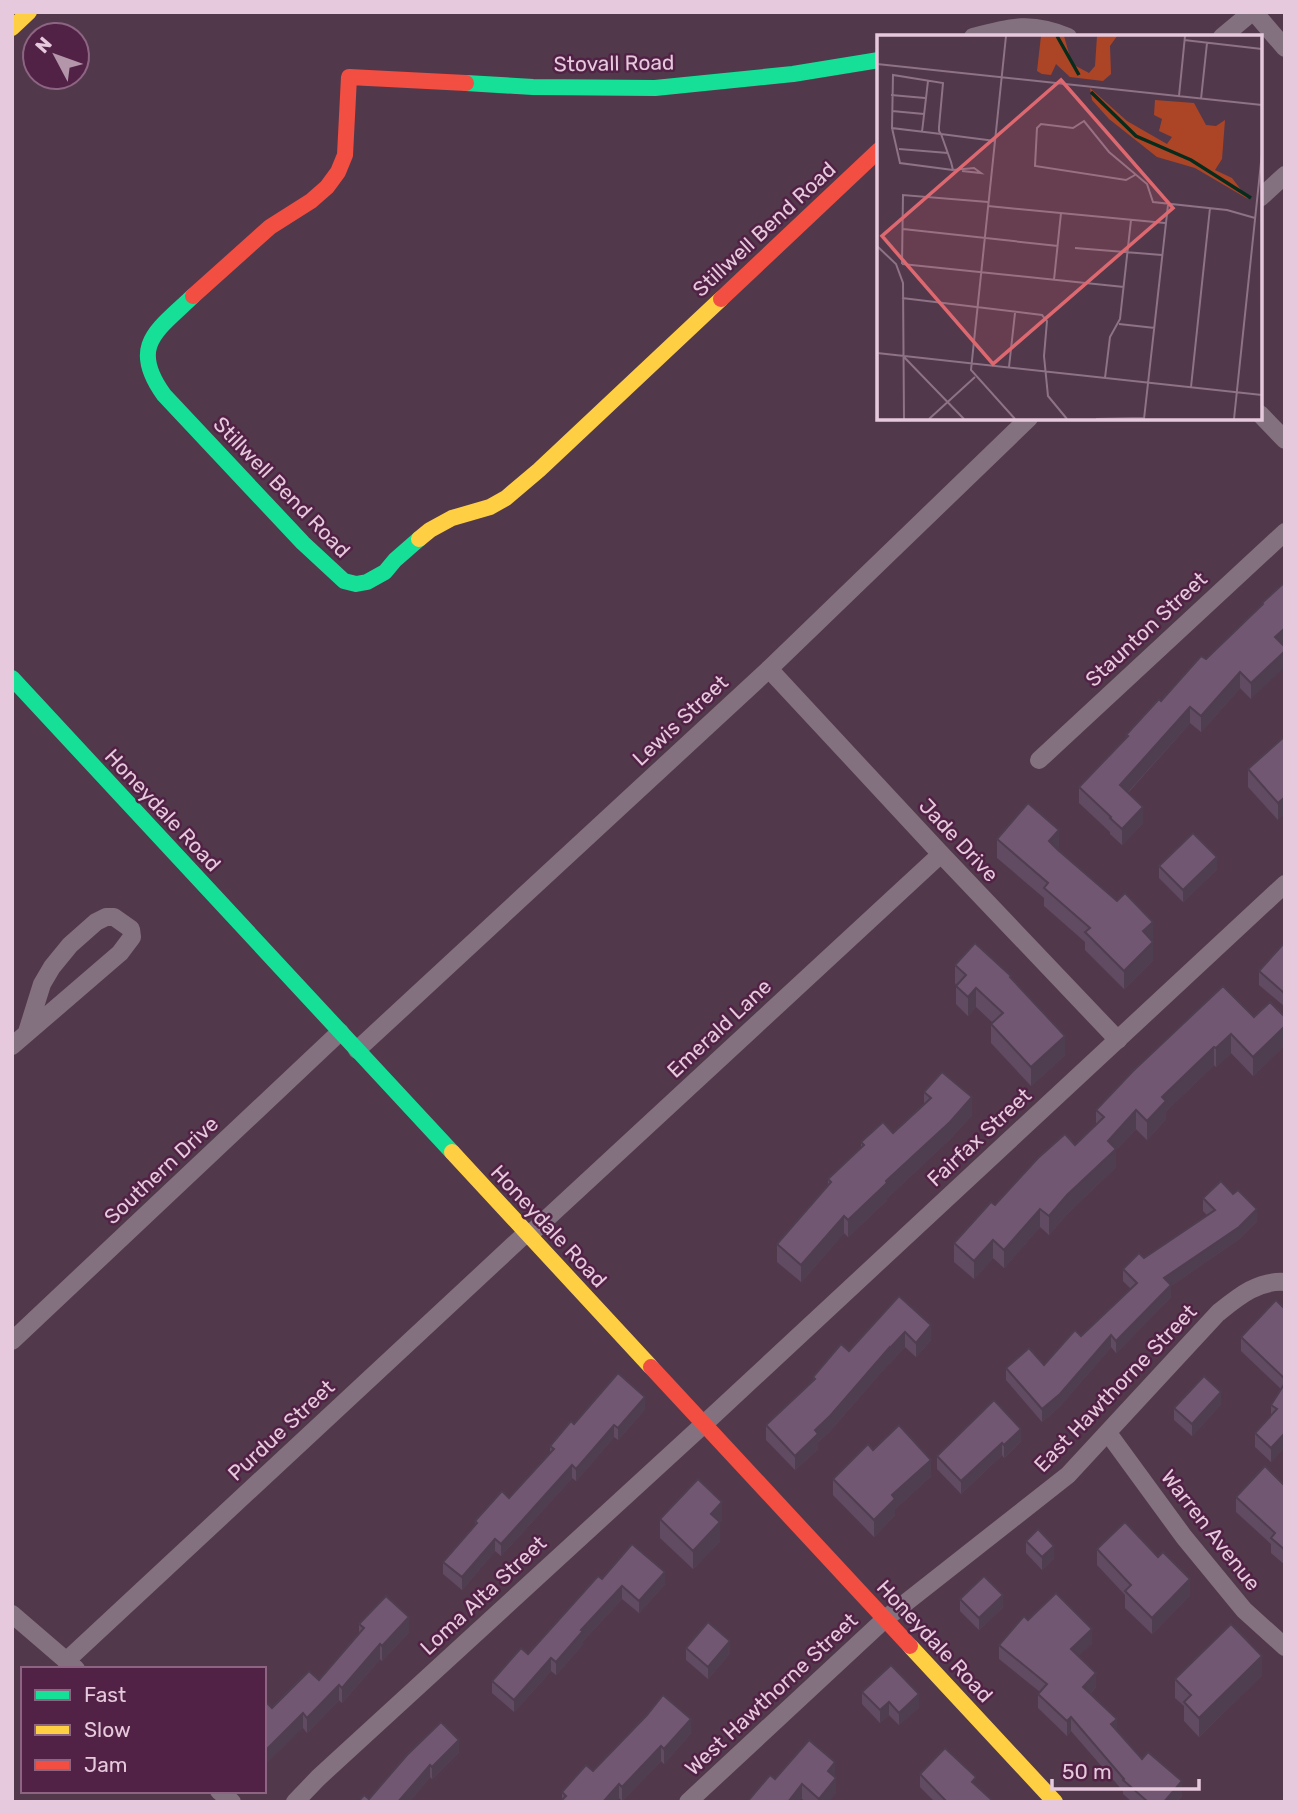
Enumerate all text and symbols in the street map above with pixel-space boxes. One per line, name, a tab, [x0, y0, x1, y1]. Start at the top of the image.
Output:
north arrow	[21, 21, 91, 91]
text: N	[30, 32, 57, 58]
inset map	[877, 35, 1262, 420]
street label: Stovall Road	[553, 49, 675, 77]
street label: Stillwell Bend Road	[687, 156, 841, 302]
street label: Stillwell Bend Road	[208, 411, 356, 563]
street label: Staunton Street	[1080, 566, 1212, 692]
street label: Lewis Street	[627, 669, 733, 771]
street label: Honeydale Road	[100, 744, 226, 876]
street label: Jade Drive	[914, 793, 1004, 887]
street label: Emerald Lane	[662, 973, 776, 1083]
street label: Fairfax Street	[922, 1082, 1036, 1192]
street label: Southern Drive	[99, 1111, 223, 1229]
street label: Honeydale Road	[486, 1160, 612, 1292]
street label: East Hawthorne Street	[1029, 1299, 1201, 1477]
street label: Purdue Street	[223, 1374, 339, 1486]
street label: Warren Avenue	[1156, 1465, 1266, 1595]
street label: Loma Alta Street	[415, 1530, 551, 1660]
street label: Honeydale Road	[872, 1575, 998, 1707]
street label: West Hawthorne Street	[679, 1607, 863, 1781]
legend	[21, 1667, 266, 1793]
text: Fast	[84, 1682, 126, 1707]
text: Slow	[84, 1717, 131, 1742]
scale bar	[1052, 1748, 1199, 1792]
text: Jam	[84, 1752, 128, 1777]
text: 50 m	[1062, 1759, 1112, 1784]

